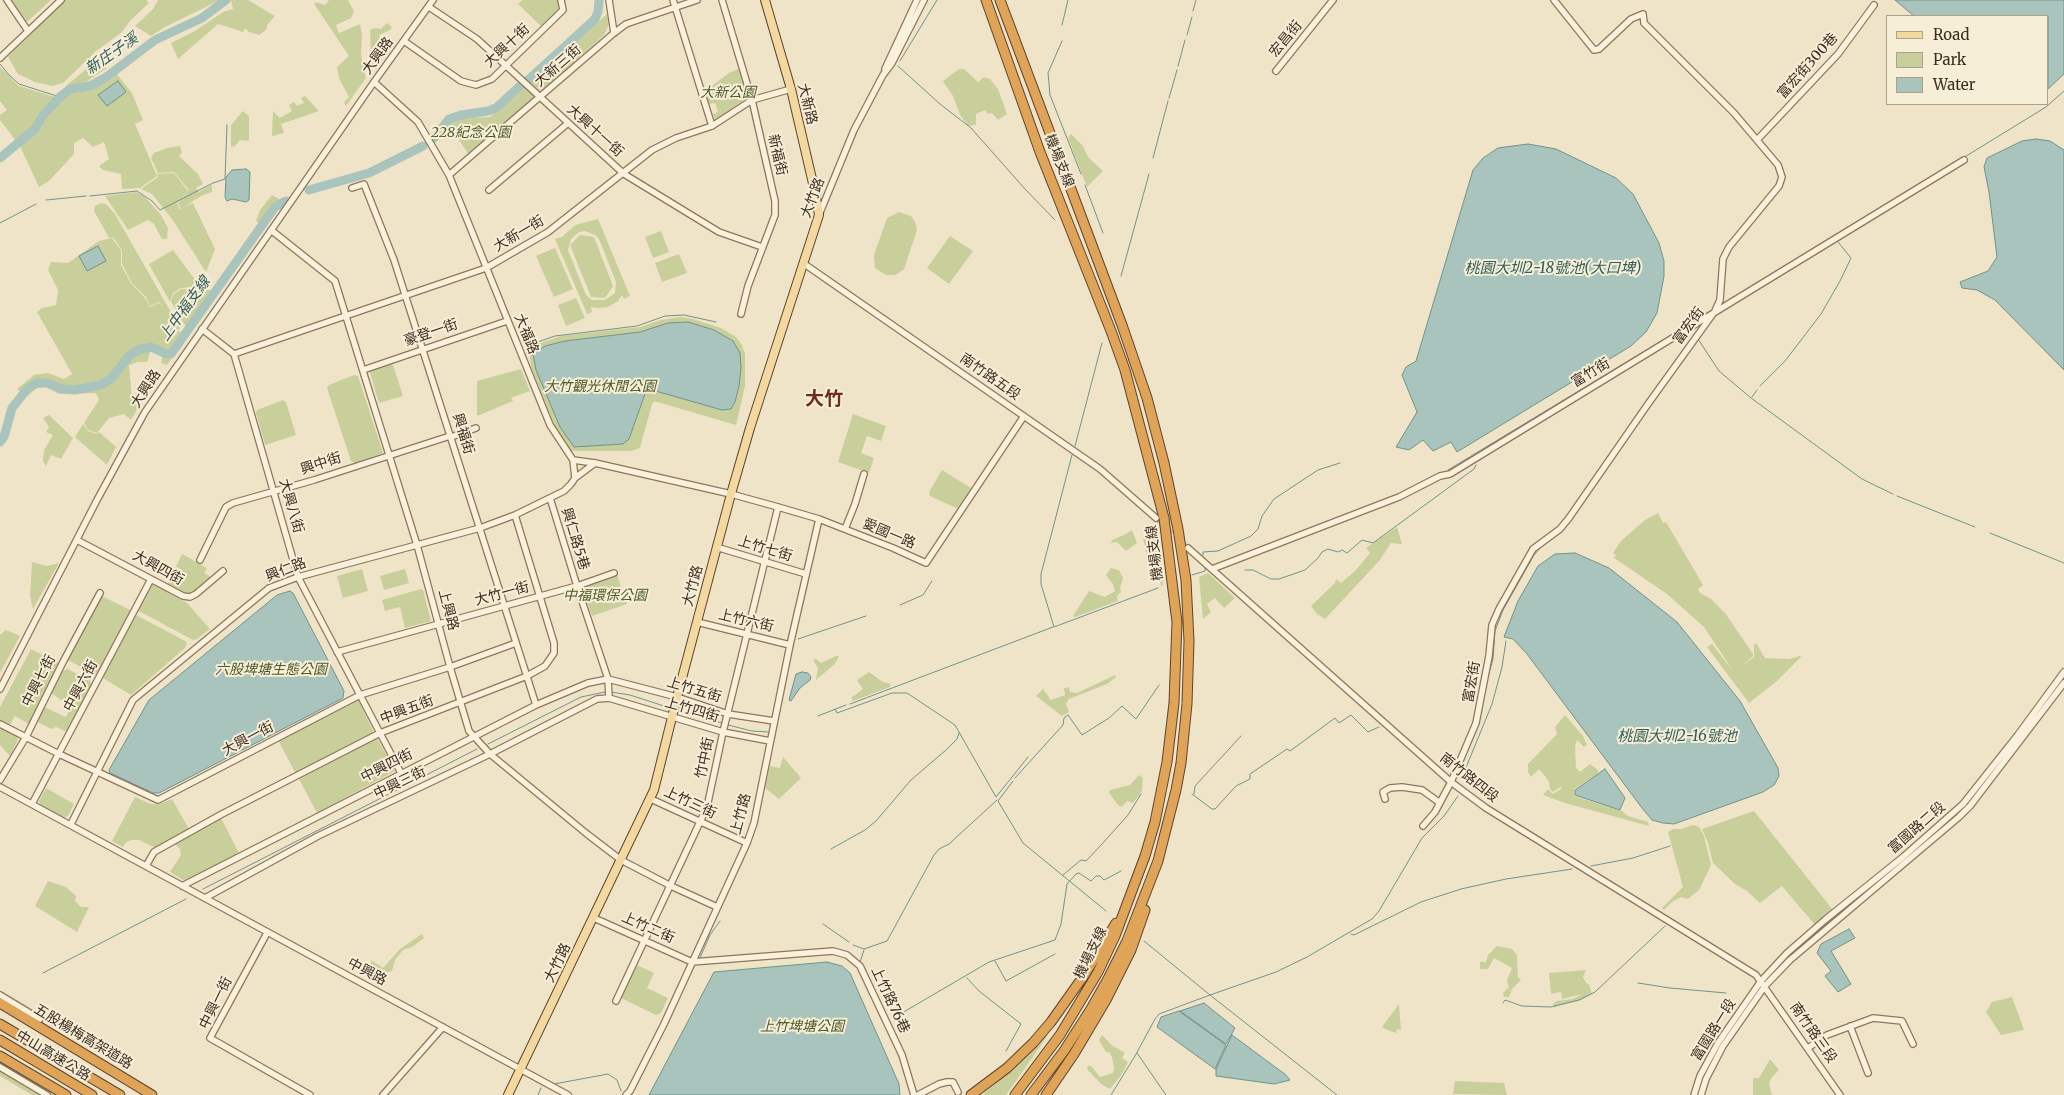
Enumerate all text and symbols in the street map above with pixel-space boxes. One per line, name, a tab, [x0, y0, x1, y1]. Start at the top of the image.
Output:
legend	[1886, 15, 2049, 105]
street label: 宏昌街	[1266, 18, 1306, 60]
street label: 大興十街	[481, 21, 533, 71]
text: Road	[1933, 25, 1969, 44]
water label: 新庄子溪	[82, 29, 142, 79]
street label: 富宏街300巷	[1774, 30, 1842, 102]
street label: 大興路	[359, 34, 397, 78]
street label: 大新三街	[531, 41, 585, 91]
text: Park	[1933, 50, 1966, 69]
text: Water	[1933, 75, 1975, 94]
street label: 大新路	[794, 82, 820, 126]
park label: 大新公園	[700, 85, 756, 101]
street label: 大興十一街	[563, 101, 627, 161]
park label: 228紀念公園	[431, 125, 511, 141]
street label: 機場支線	[1041, 132, 1077, 190]
street label: 新福街	[764, 133, 790, 177]
street label: 大竹路	[798, 175, 828, 221]
street label: 大新一街	[491, 212, 547, 256]
water label: 桃園大圳2-18號池(大口埤)	[1465, 260, 1641, 278]
water label: 上中福支線	[156, 273, 214, 345]
street label: 富宏街	[1670, 304, 1708, 348]
street label: 大福路	[510, 311, 542, 357]
street label: 豪登一街	[402, 316, 460, 350]
street label: 南竹路五段	[957, 350, 1023, 404]
street label: 富竹街	[1569, 355, 1613, 391]
street label: 大興路	[128, 367, 164, 411]
park label: 大竹觀光休閒公園	[544, 379, 656, 395]
district label: 大竹	[805, 389, 843, 411]
street label: 興福街	[449, 411, 477, 457]
street label: 興中街	[298, 450, 344, 478]
street label: 大興八街	[275, 477, 307, 535]
street label: 興仁路5巷	[558, 506, 592, 572]
street label: 愛國一路	[860, 515, 918, 553]
street label: 機場支線	[1143, 524, 1167, 582]
street label: 上竹七街	[736, 533, 794, 565]
street label: 大興四街	[129, 547, 187, 589]
street label: 興仁路	[263, 555, 309, 585]
street label: 大竹路	[679, 564, 707, 608]
street label: 大竹一街	[473, 579, 531, 609]
street label: 上興路	[434, 588, 462, 632]
park label: 中福環保公園	[563, 588, 647, 604]
street label: 上竹六街	[717, 607, 775, 635]
street label: 中興七街	[19, 652, 59, 710]
street label: 中興六街	[60, 657, 102, 715]
street label: 富宏街	[1460, 660, 1484, 704]
park label: 六股埤塘生態公園	[215, 662, 327, 678]
street label: 上竹五街	[665, 674, 723, 706]
street label: 中興五街	[378, 692, 436, 728]
street label: 上竹四街	[663, 694, 721, 726]
street label: 大興一街	[219, 718, 277, 760]
water label: 桃園大圳2-16號池	[1617, 728, 1737, 746]
street label: 竹中街	[692, 736, 718, 780]
street label: 中興四街	[358, 746, 416, 786]
street label: 南竹路四段	[1436, 750, 1502, 806]
street label: 中興三街	[371, 763, 429, 803]
street label: 上竹三街	[661, 784, 719, 822]
street label: 上竹路	[727, 792, 755, 836]
street label: 富國路二段	[1885, 799, 1949, 857]
street label: 上竹二街	[619, 909, 677, 947]
street label: 機場支線	[1071, 924, 1111, 982]
street label: 大竹路	[541, 940, 575, 986]
street label: 中興路	[345, 955, 389, 989]
street label: 上竹路76巷	[867, 964, 913, 1036]
street label: 中興一街	[196, 974, 236, 1032]
street label: 富國路一段	[1688, 996, 1740, 1064]
street label: 南竹路三段	[1786, 1000, 1840, 1066]
street label: 五股楊梅高架道路	[31, 1001, 135, 1073]
park label: 上竹埤塘公園	[760, 1019, 844, 1035]
street label: 中山高速公路	[13, 1027, 93, 1085]

